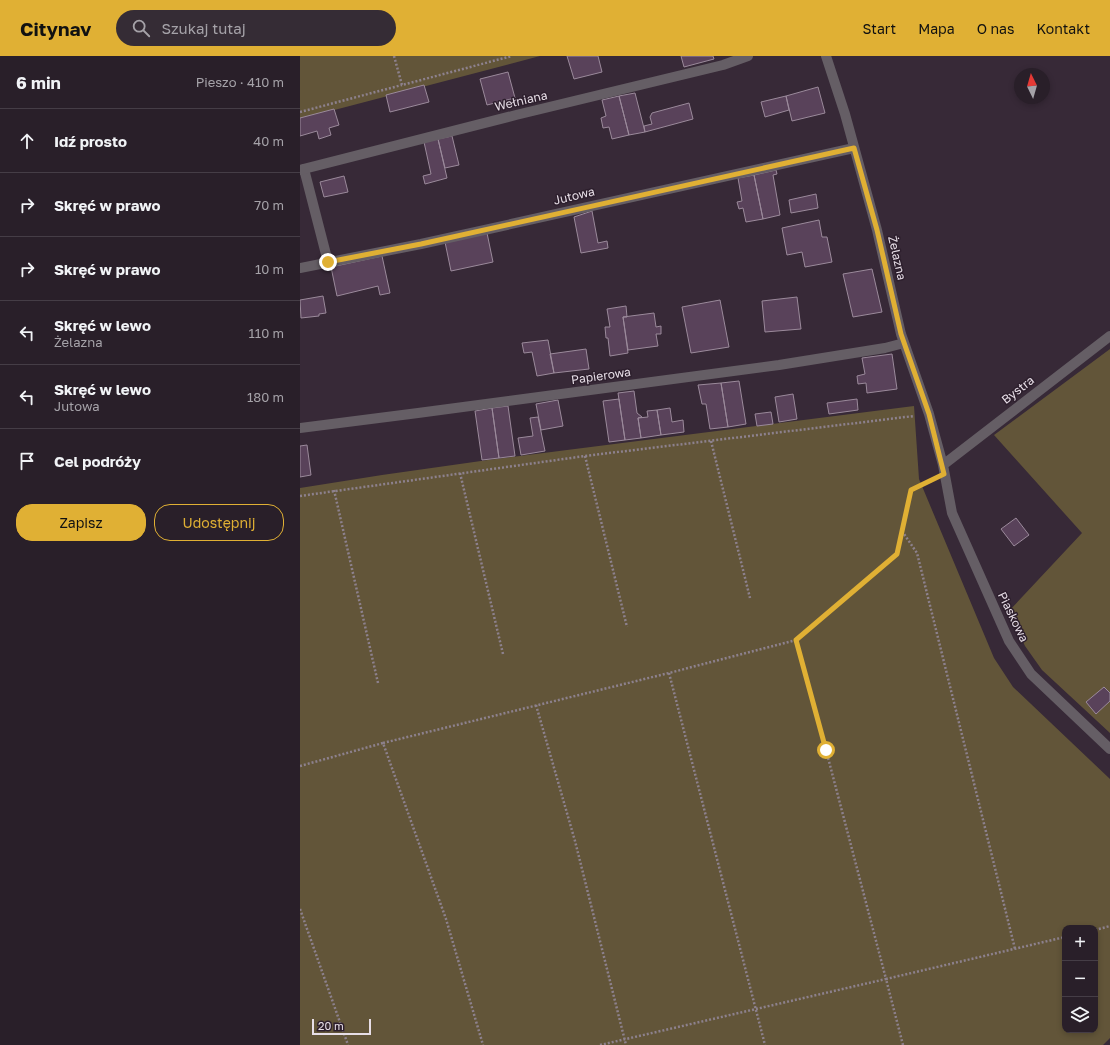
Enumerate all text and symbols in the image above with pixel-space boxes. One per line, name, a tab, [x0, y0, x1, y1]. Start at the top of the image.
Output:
search box	[116, 10, 396, 46]
text: Citynav	[20, 17, 92, 40]
icon: search	[130, 17, 152, 39]
text: Szukaj tutaj	[162, 19, 246, 37]
text: Start	[863, 20, 896, 37]
text: Mapa	[918, 20, 955, 37]
text: O nas	[977, 20, 1014, 37]
text: Kontakt	[1036, 20, 1090, 37]
north arrow	[1014, 68, 1050, 104]
text: 6 min	[16, 72, 61, 93]
text: Pieszo · 410 m	[196, 74, 284, 90]
street label: Wełniana	[493, 87, 549, 114]
icon: ahead	[16, 130, 38, 152]
text: Idź prosto	[54, 132, 127, 150]
text: 40 m	[253, 133, 284, 149]
street label: Jutowa	[552, 183, 596, 208]
icon: right	[16, 194, 38, 216]
text: Skręć w prawo	[54, 196, 161, 214]
text: 70 m	[254, 197, 284, 213]
street label: Żelazna	[885, 234, 910, 281]
route end	[319, 253, 337, 271]
icon: right	[16, 258, 38, 280]
text: Skręć w prawo	[54, 260, 161, 278]
text: 10 m	[255, 261, 284, 277]
text: Skręć w lewo	[54, 316, 151, 334]
icon: left	[16, 322, 38, 344]
text: 110 m	[249, 325, 284, 341]
text: Żelazna	[54, 334, 103, 350]
street label: Papierowa	[570, 364, 632, 387]
street label: Bystra	[998, 372, 1037, 407]
text: Skręć w lewo	[54, 380, 151, 398]
icon: left	[16, 386, 38, 408]
text: 180 m	[247, 389, 284, 405]
text: Jutowa	[54, 398, 100, 414]
icon: arrive	[16, 450, 38, 472]
text: Cel podróży	[54, 452, 141, 470]
button: Zapisz	[16, 504, 146, 541]
button: Udostępnij	[154, 504, 284, 541]
street label: Piaskowa	[995, 589, 1032, 644]
route start	[817, 741, 835, 759]
map controls	[1062, 925, 1098, 1033]
button: +	[1062, 925, 1098, 961]
button: −	[1062, 961, 1098, 997]
button: layers	[1062, 997, 1098, 1033]
scale bar	[312, 1017, 371, 1036]
text: 20 m	[318, 1019, 344, 1032]

